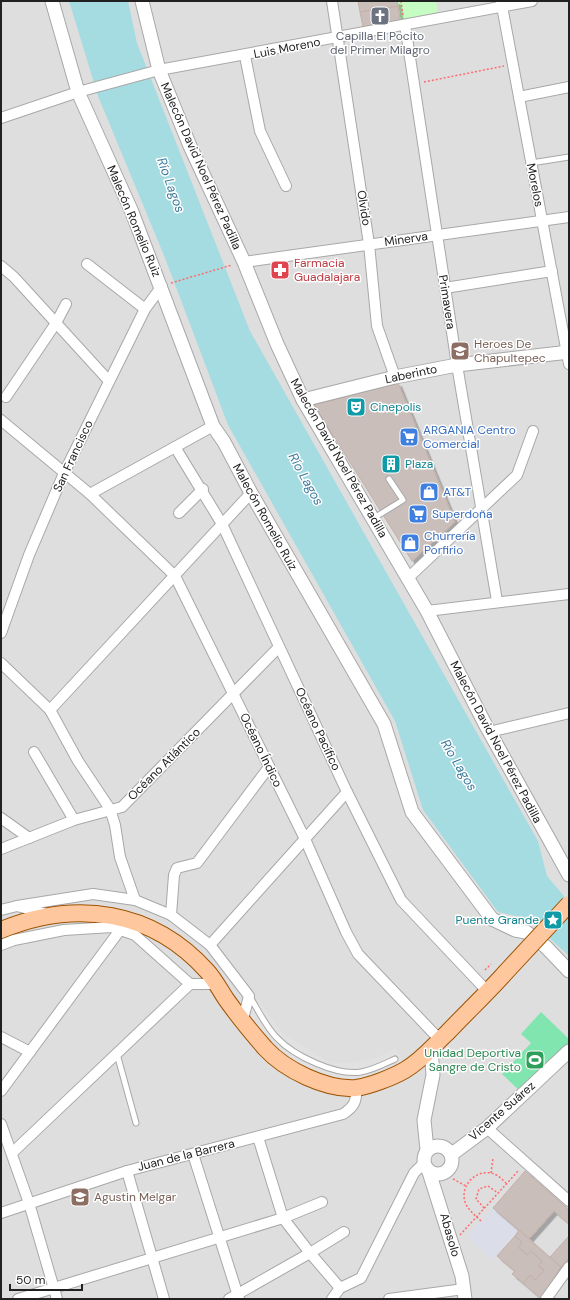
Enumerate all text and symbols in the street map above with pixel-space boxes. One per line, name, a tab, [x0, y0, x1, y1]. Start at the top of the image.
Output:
church icon: Capilla El Pocito del Primer Milagro	[369, 5, 391, 27]
place label: Capilla El Pocito del Primer Milagro	[330, 28, 430, 58]
street label: Luis Moreno	[252, 34, 322, 62]
street label: Malecón David Noel Pérez Padilla	[157, 80, 245, 252]
water label: Río Lagos	[153, 155, 189, 215]
street label: Morelos	[523, 162, 547, 208]
street label: Malecón Romelio Ruiz	[103, 163, 165, 279]
street label: Olvido	[353, 189, 375, 227]
street label: Minerva	[383, 228, 429, 250]
place label: Farmacia Guadalajara	[294, 255, 360, 285]
pharmacy icon: Farmacia Guadalajara	[269, 259, 291, 281]
street label: Primavera	[435, 274, 459, 330]
place label: Heroes De Chapultepec	[474, 336, 546, 366]
school or university icon: Heroes De Chapultepec	[449, 340, 471, 362]
street label: Laberinto	[383, 361, 439, 387]
street label: Malecón David Noel Pérez Padilla	[287, 375, 391, 541]
theatre icon: Cinepolis	[345, 396, 367, 418]
place label: Cinepolis	[370, 399, 421, 415]
street label: San Francisco	[49, 417, 97, 495]
place label: ARGANIA Centro Comercial	[423, 422, 516, 452]
supermarket icon: ARGANIA Centro Comercial	[398, 426, 420, 448]
water label: Río Lagos	[285, 450, 327, 508]
building icon: Plaza	[380, 453, 402, 475]
place label: Plaza	[405, 456, 433, 472]
street label: Malecón Romelio Ruiz	[229, 461, 301, 573]
shop icon: AT&T	[418, 481, 440, 503]
place label: AT&T	[443, 484, 471, 500]
supermarket icon: Superdoña	[407, 503, 429, 525]
place label: Superdoña	[432, 506, 492, 522]
place label: Churrería Porfirio	[424, 528, 476, 558]
shop icon: Churrería Porfirio	[399, 532, 421, 554]
street label: Malecón David Noel Pérez Padilla	[446, 658, 546, 826]
street label: Océano Pacífico	[292, 685, 344, 773]
street label: Océano Índico	[236, 710, 286, 790]
street label: Océano Atlántico	[124, 724, 204, 804]
water label: Río Lagos	[437, 736, 481, 794]
place icon: Puente Grande	[542, 909, 564, 931]
place label: Puente Grande	[456, 912, 539, 928]
place label: Unidad Deportiva Sangre de Cristo	[424, 1045, 521, 1075]
sports icon: Unidad Deportiva Sangre de Cristo	[524, 1049, 546, 1071]
street label: Vicente Suárez	[465, 1078, 539, 1144]
street label: Juan de la Barrera	[136, 1135, 236, 1175]
school or university icon: Agustin Melgar	[69, 1186, 91, 1208]
place label: Agustin Melgar	[94, 1189, 177, 1205]
street label: Abasolo	[436, 1211, 464, 1259]
scale bar	[10, 1266, 82, 1292]
text: 50 m	[16, 1272, 45, 1288]

